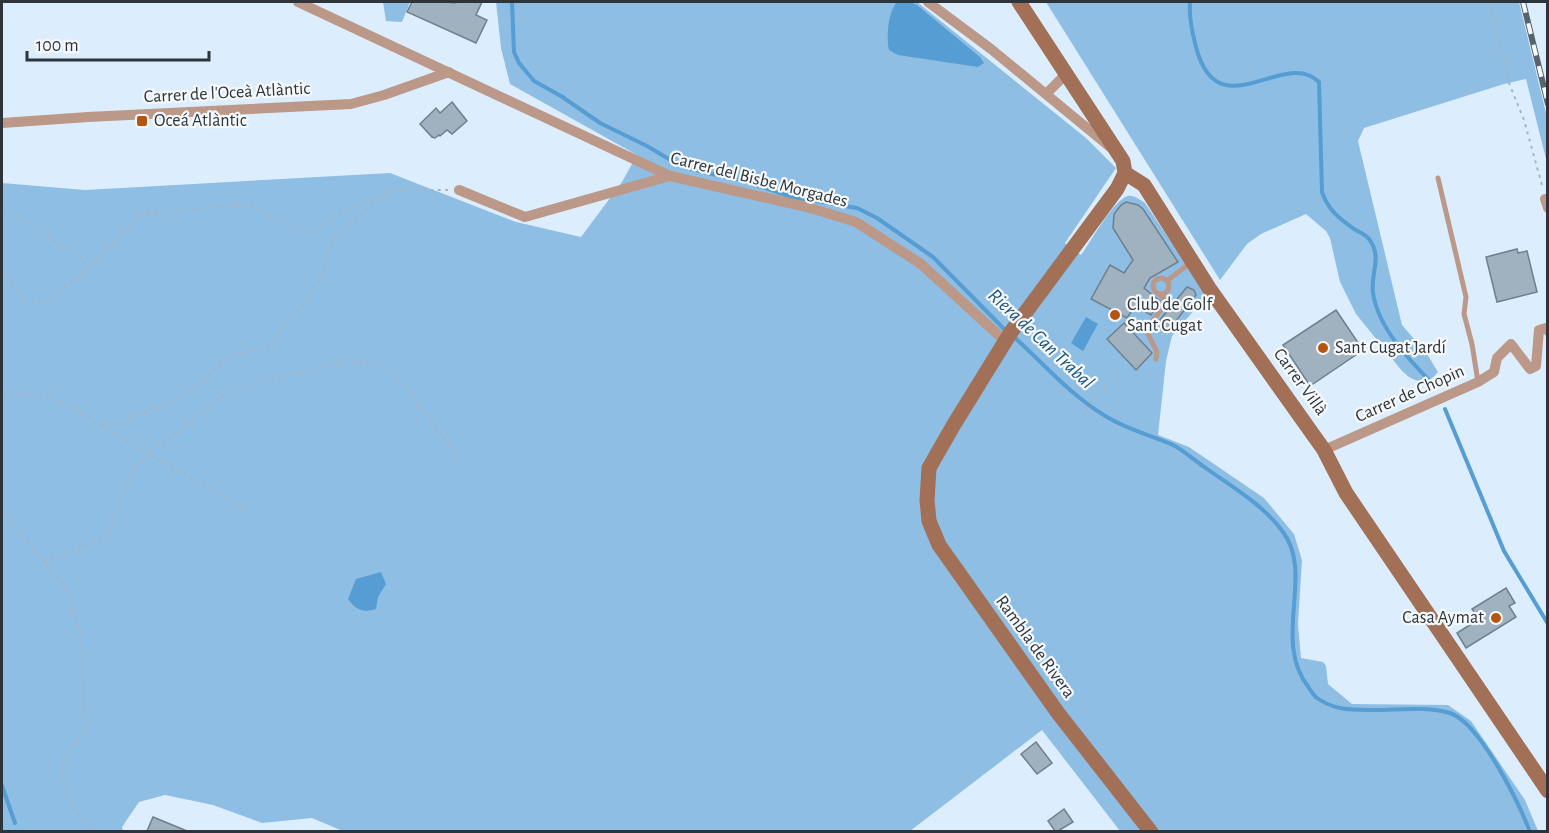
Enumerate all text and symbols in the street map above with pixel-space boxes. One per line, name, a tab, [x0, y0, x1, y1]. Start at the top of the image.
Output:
scale bar	[27, 24, 208, 62]
text: 100 m	[36, 37, 79, 55]
street label: Carrer de l'Oceà Atlàntic	[143, 80, 311, 106]
place label: Oceá Atlàntic	[154, 112, 247, 130]
marker: Oceá Atlàntic	[135, 114, 149, 128]
street label: Carrer del Bisbe Morgades	[669, 149, 849, 211]
water label: Riera de Can Trabal	[984, 285, 1098, 393]
place label: Club de Golf Sant Cugat	[1127, 296, 1214, 335]
marker: Club de Golf Sant Cugat	[1108, 308, 1122, 322]
place label: Sant Cugat Jardí	[1335, 339, 1447, 357]
marker: Sant Cugat Jardí	[1316, 341, 1330, 355]
street label: Carrer Villà	[1270, 345, 1330, 419]
street label: Carrer de Chopin	[1353, 362, 1467, 426]
street label: Rambla de Rivera	[992, 592, 1078, 702]
place label: Casa Aymat	[1402, 609, 1484, 627]
marker: Casa Aymat	[1489, 611, 1503, 625]

